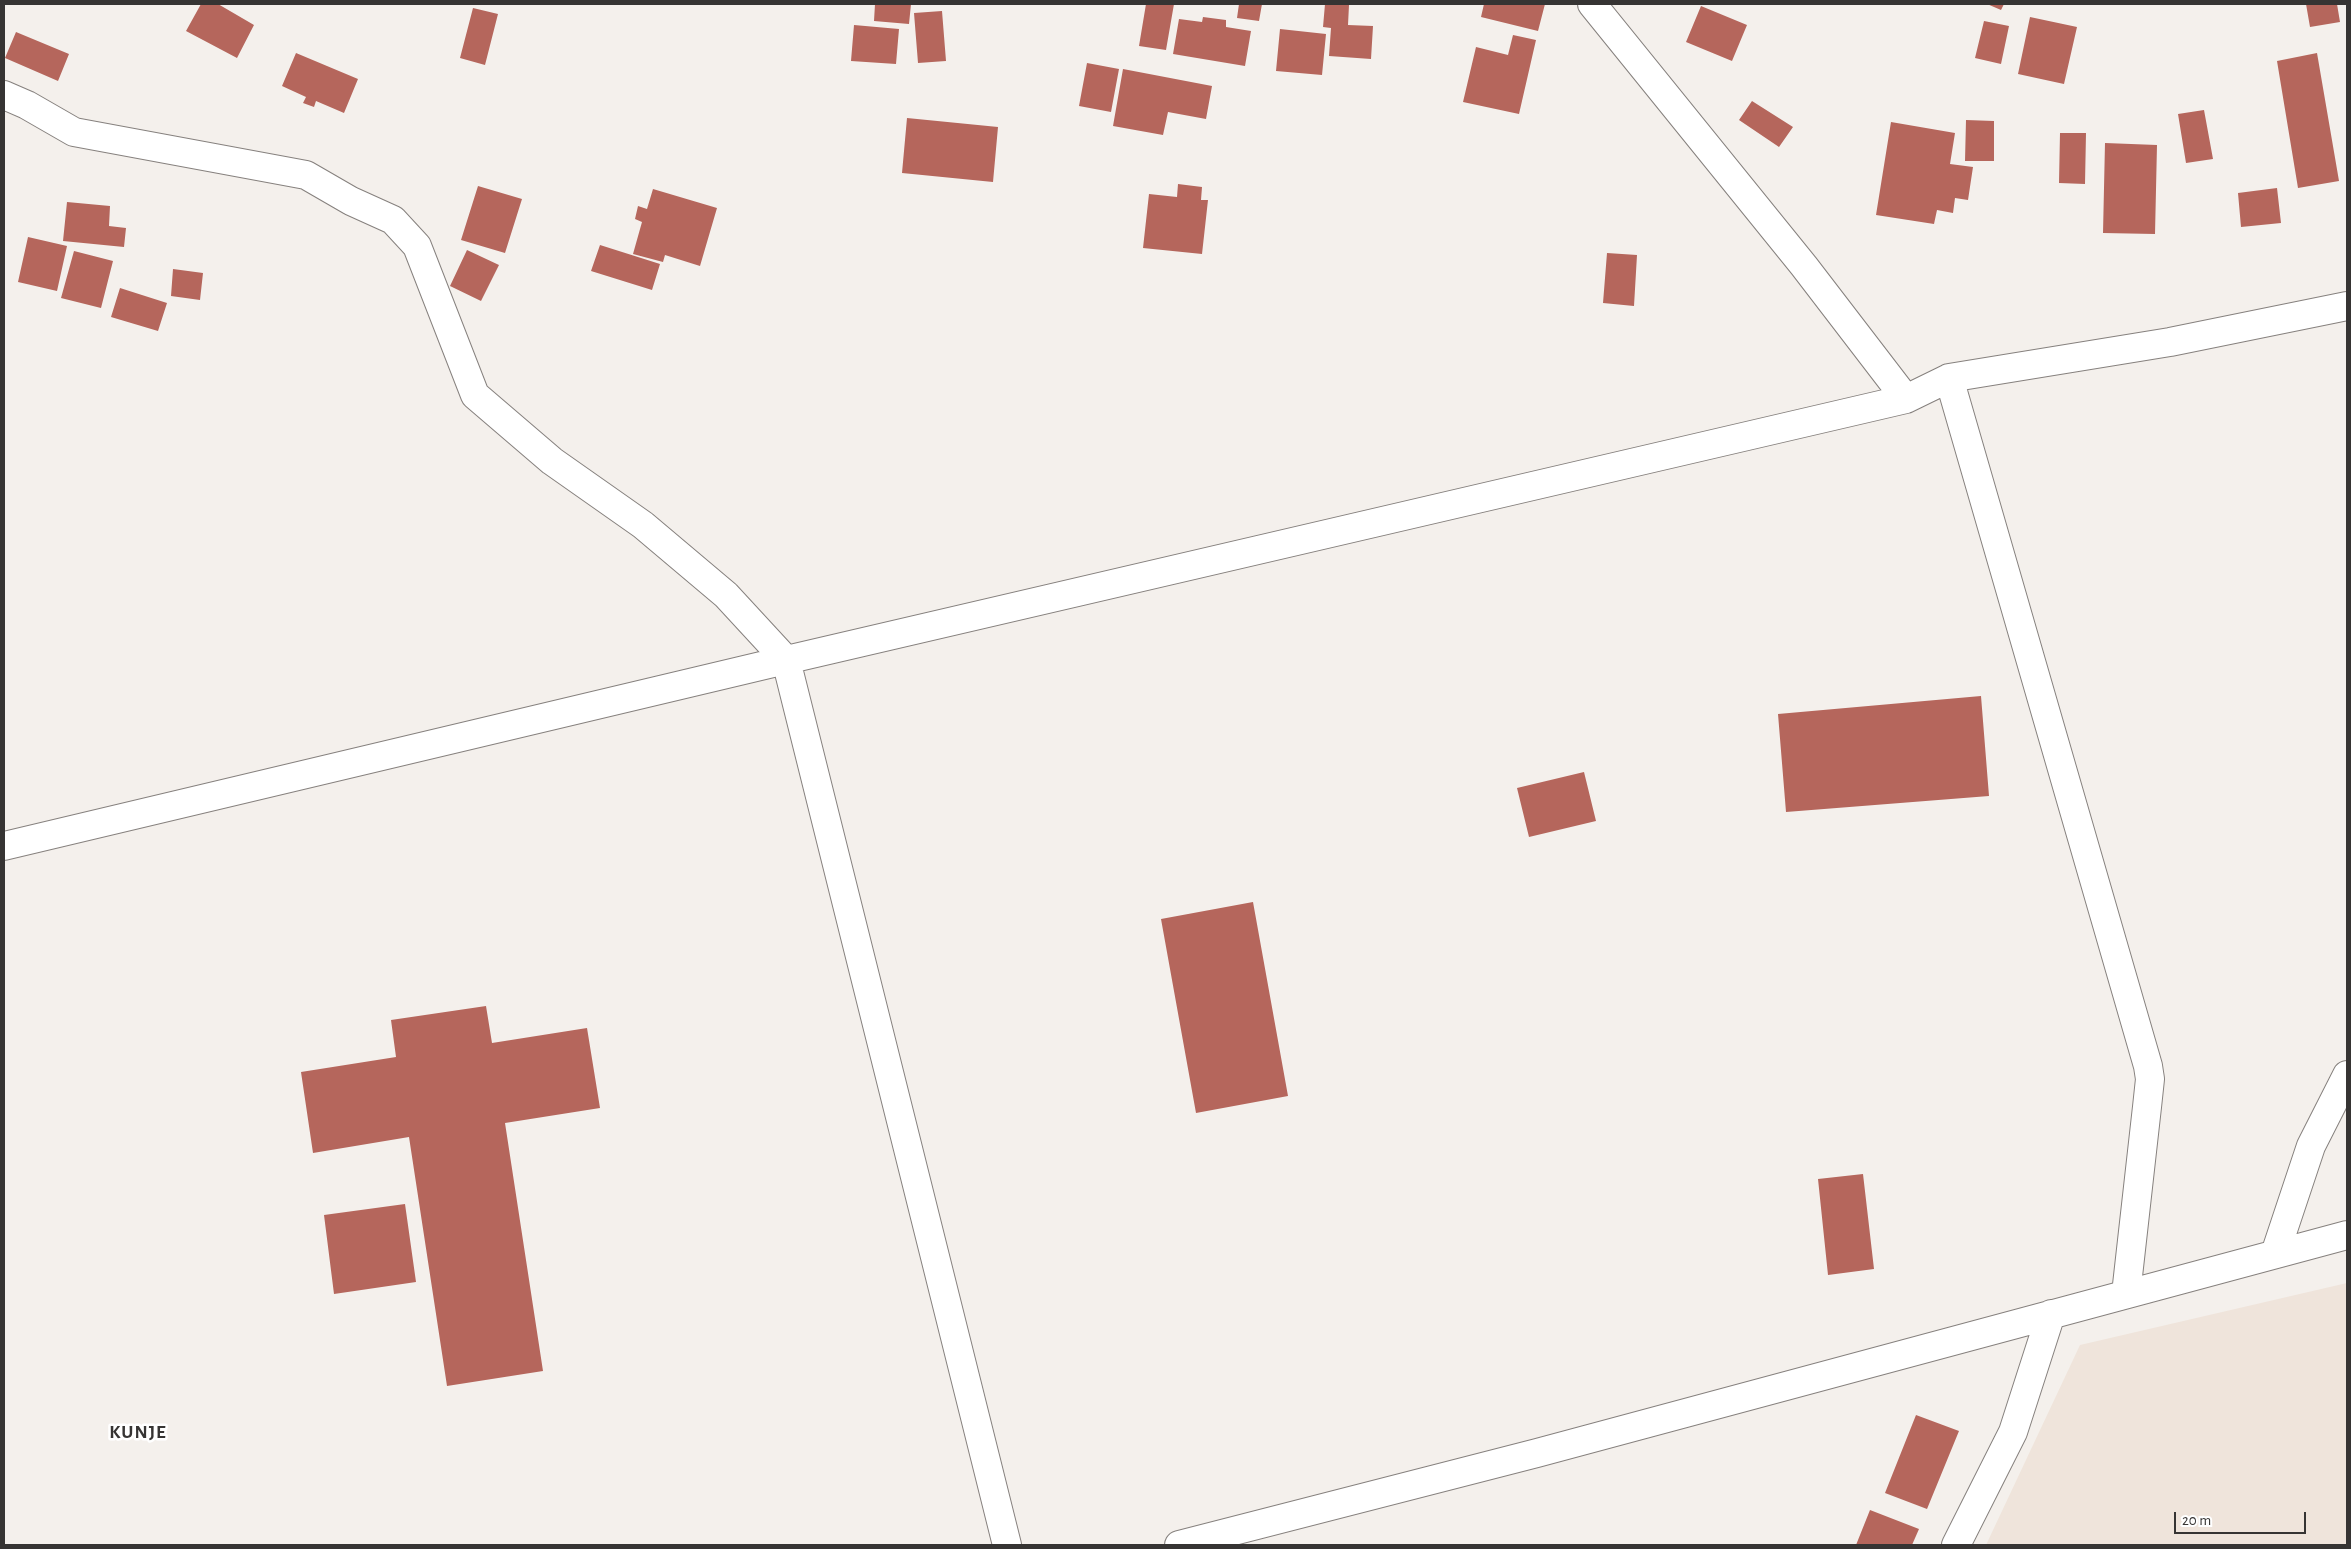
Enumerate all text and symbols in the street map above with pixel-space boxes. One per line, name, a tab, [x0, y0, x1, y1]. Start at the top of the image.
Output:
district label: KUNJE	[109, 1421, 167, 1443]
scale bar	[2176, 1502, 2308, 1534]
text: 20 m	[2182, 1513, 2211, 1528]

